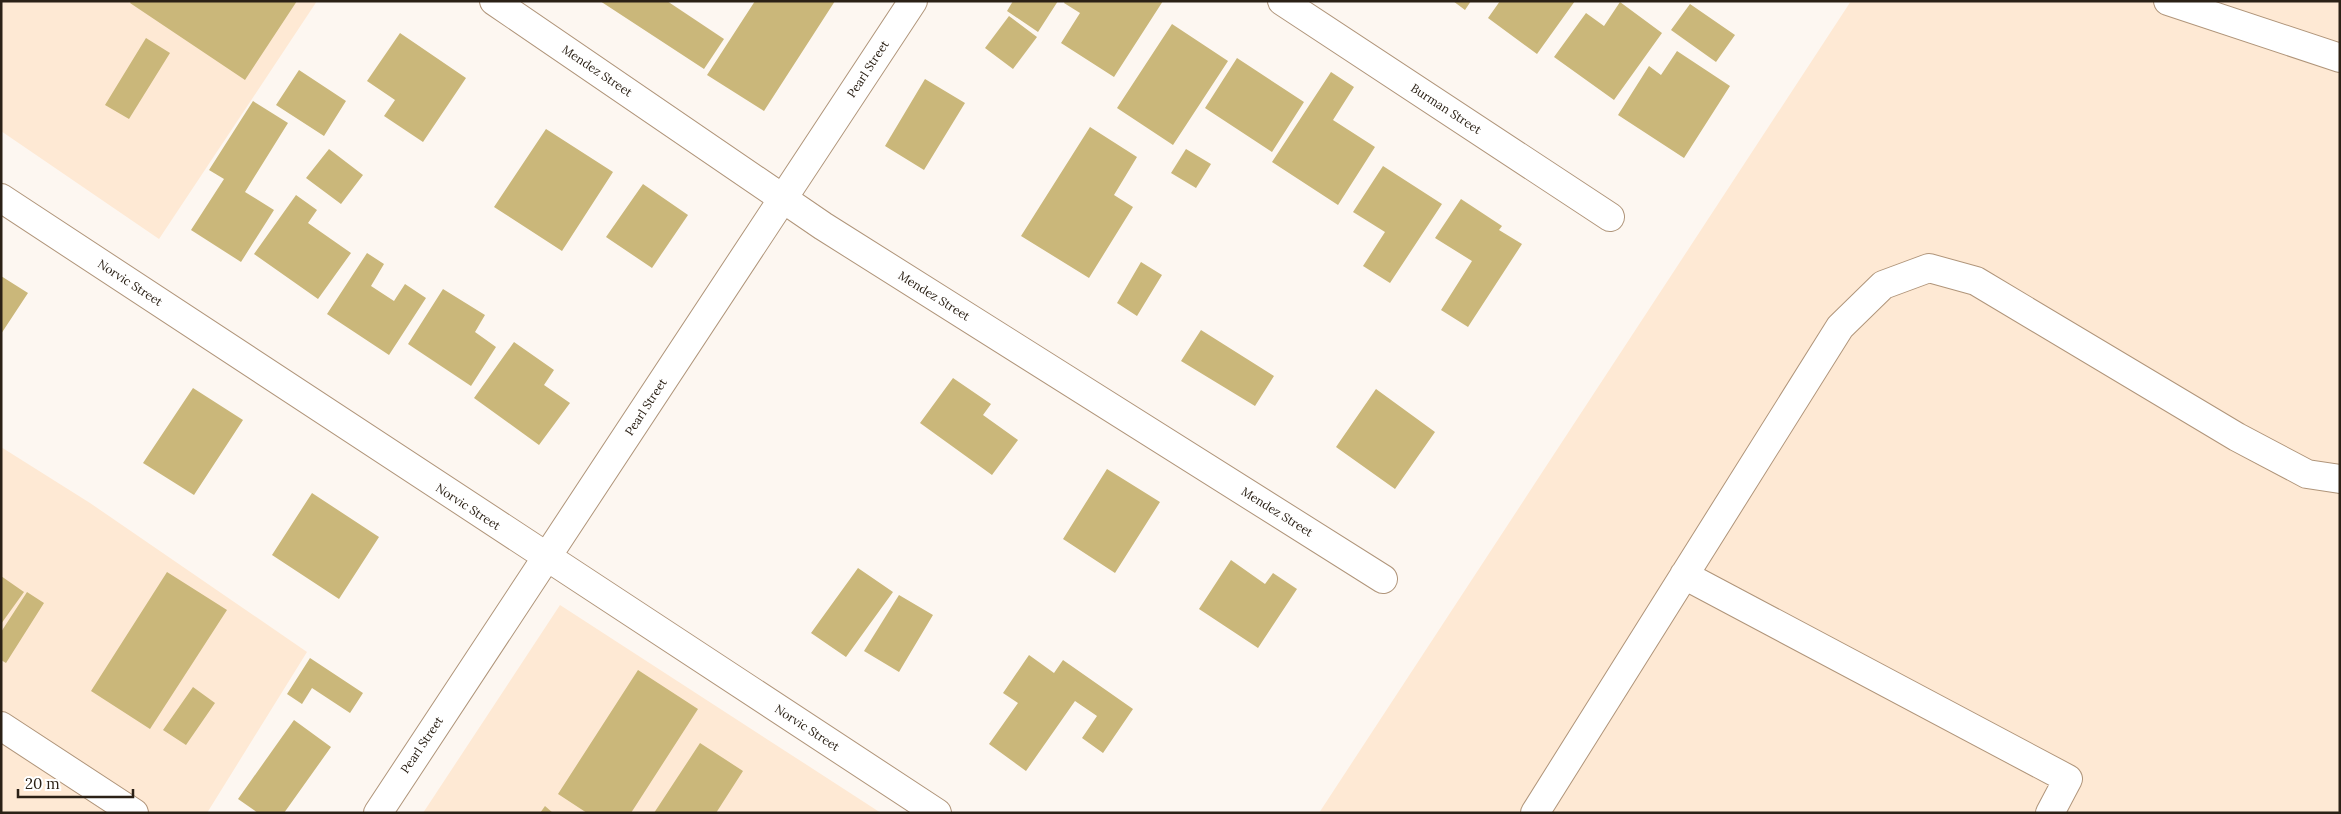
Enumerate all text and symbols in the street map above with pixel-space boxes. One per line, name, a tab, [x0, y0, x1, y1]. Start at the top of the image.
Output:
street label: Pearl Street	[843, 37, 892, 100]
street label: Mendez Street	[559, 42, 636, 100]
street label: Burman Street	[1408, 80, 1485, 137]
street label: Norvic Street	[95, 256, 166, 309]
street label: Mendez Street	[896, 268, 973, 324]
street label: Pearl Street	[621, 375, 670, 438]
street label: Norvic Street	[433, 480, 504, 533]
street label: Mendez Street	[1239, 484, 1316, 540]
street label: Norvic Street	[772, 701, 843, 754]
street label: Pearl Street	[397, 713, 446, 776]
scale bar	[18, 766, 132, 798]
text: 20 m	[25, 774, 60, 793]

